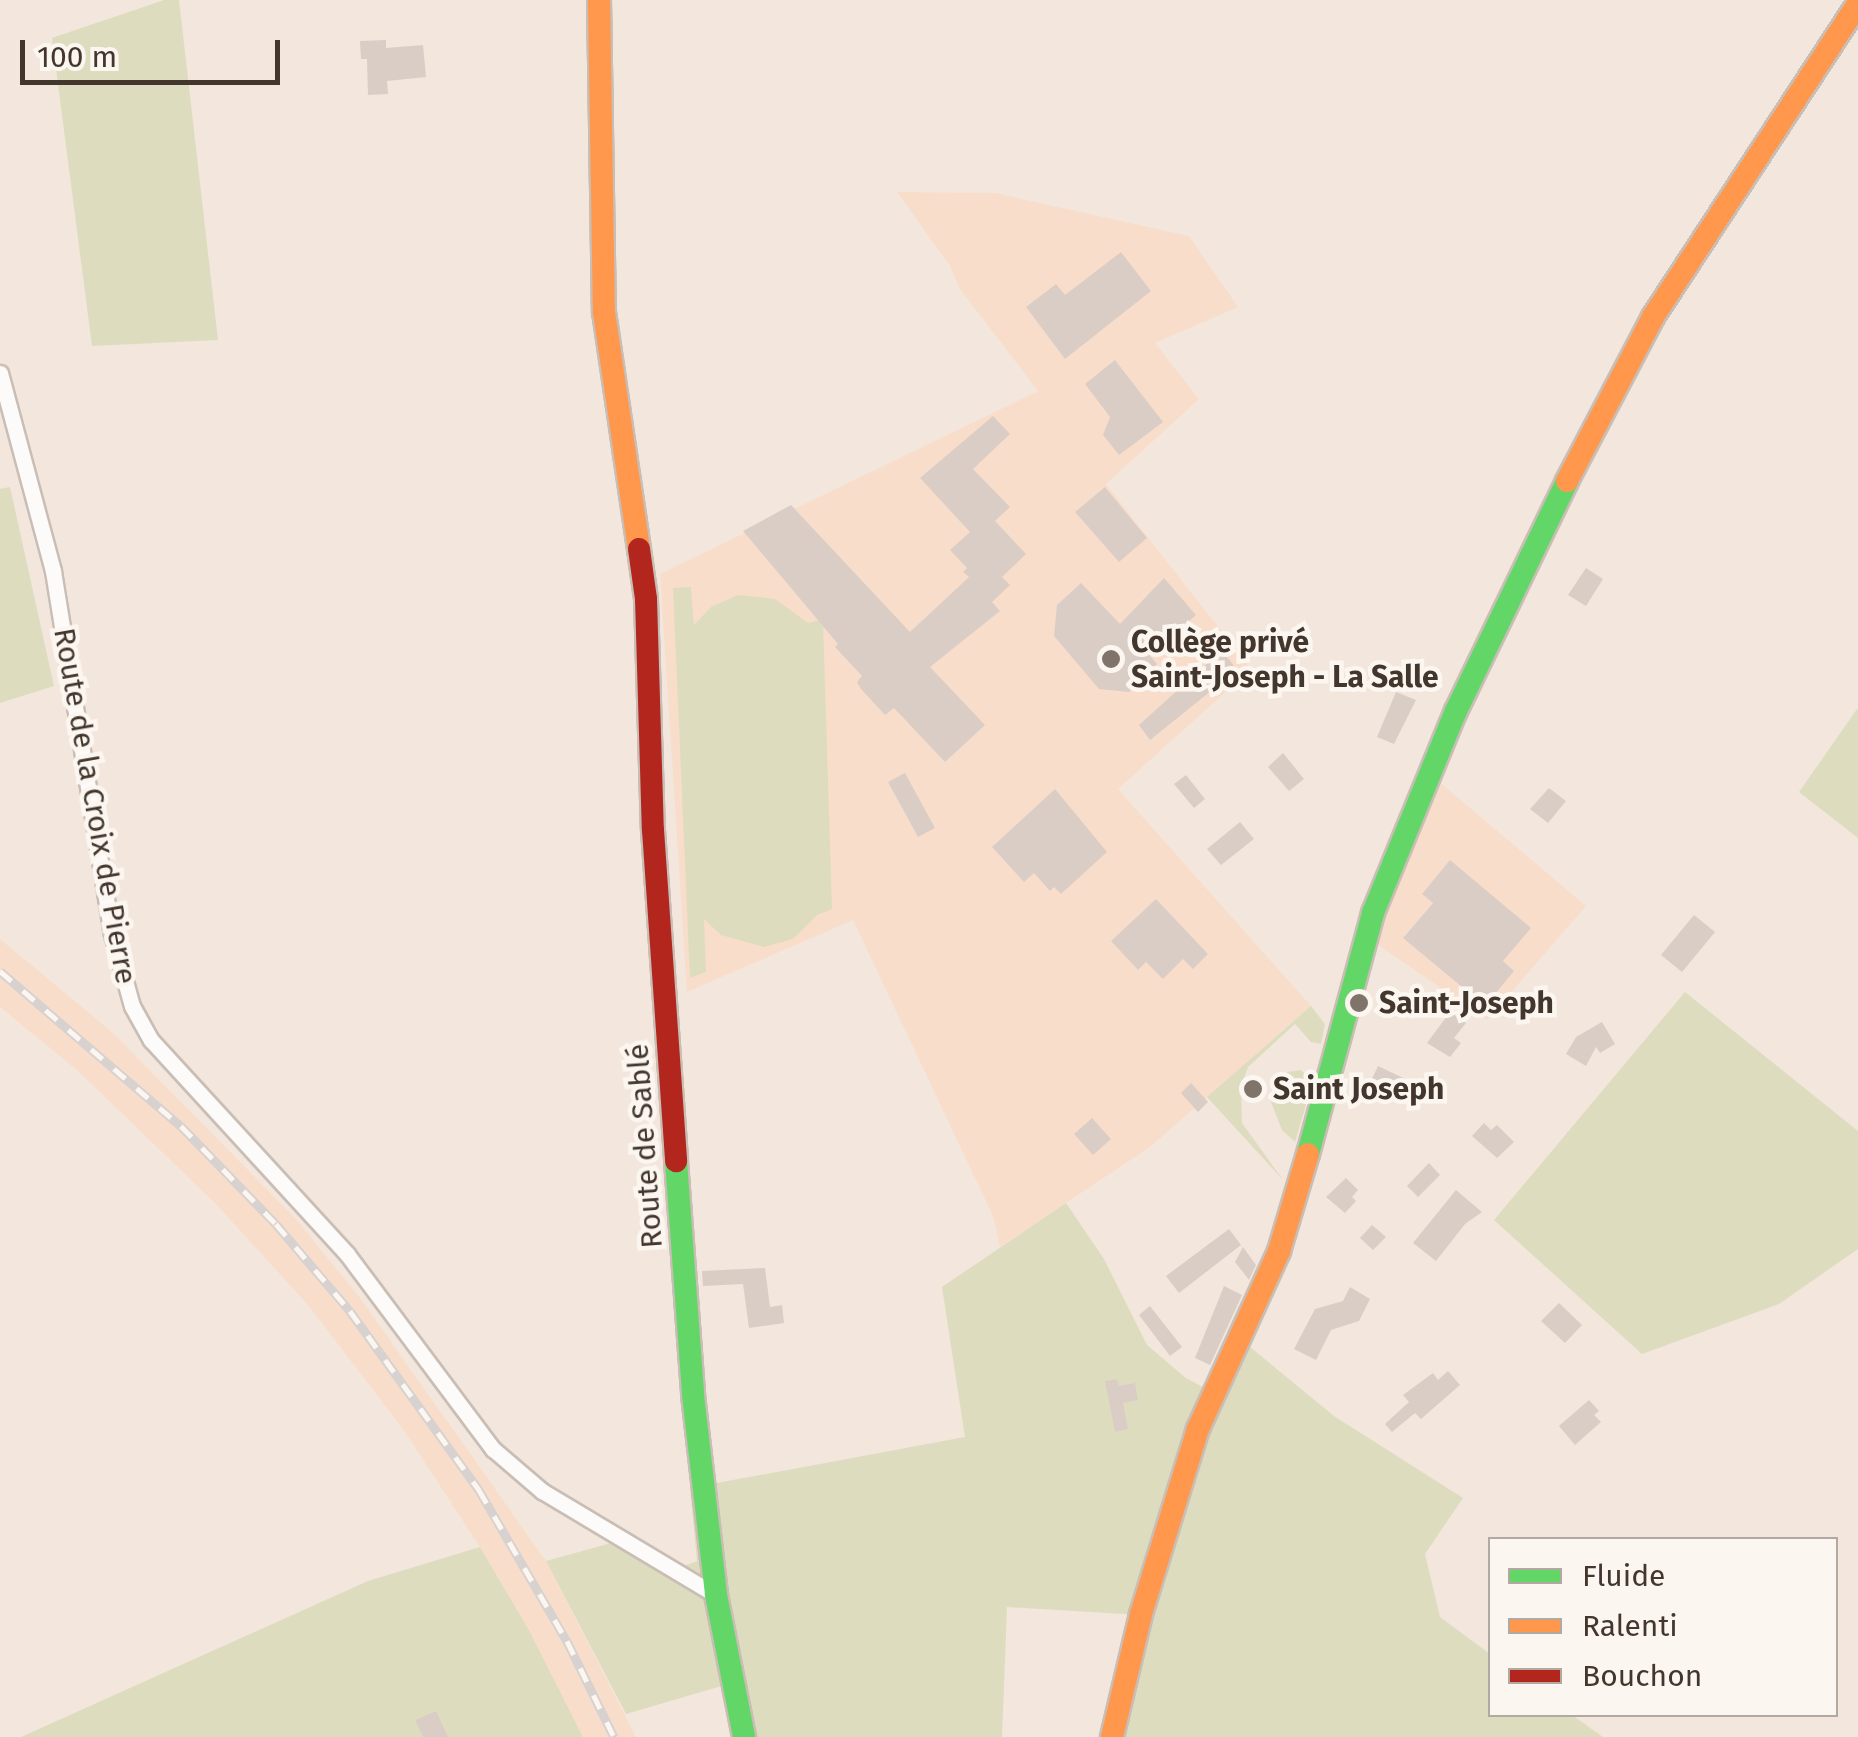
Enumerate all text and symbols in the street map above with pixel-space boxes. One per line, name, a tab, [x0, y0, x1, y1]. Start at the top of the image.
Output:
scale bar	[25, 20, 285, 82]
text: 100 m	[37, 39, 117, 75]
place label: Collège privé Saint-Joseph - La Salle	[1131, 624, 1438, 694]
street label: Route de la Croix de Pierre	[46, 625, 144, 987]
marker: Collège privé Saint-Joseph - La Salle	[1100, 648, 1122, 670]
place label: Saint-Joseph	[1379, 985, 1554, 1021]
marker: Saint-Joseph	[1348, 992, 1370, 1014]
street label: Route de Sablé	[620, 1042, 670, 1250]
place label: Saint Joseph	[1273, 1071, 1444, 1107]
marker: Saint Joseph	[1242, 1078, 1264, 1100]
legend	[1488, 1537, 1838, 1717]
text: Fluide	[1582, 1558, 1665, 1594]
text: Ralenti	[1582, 1608, 1678, 1644]
text: Bouchon	[1582, 1658, 1702, 1694]

